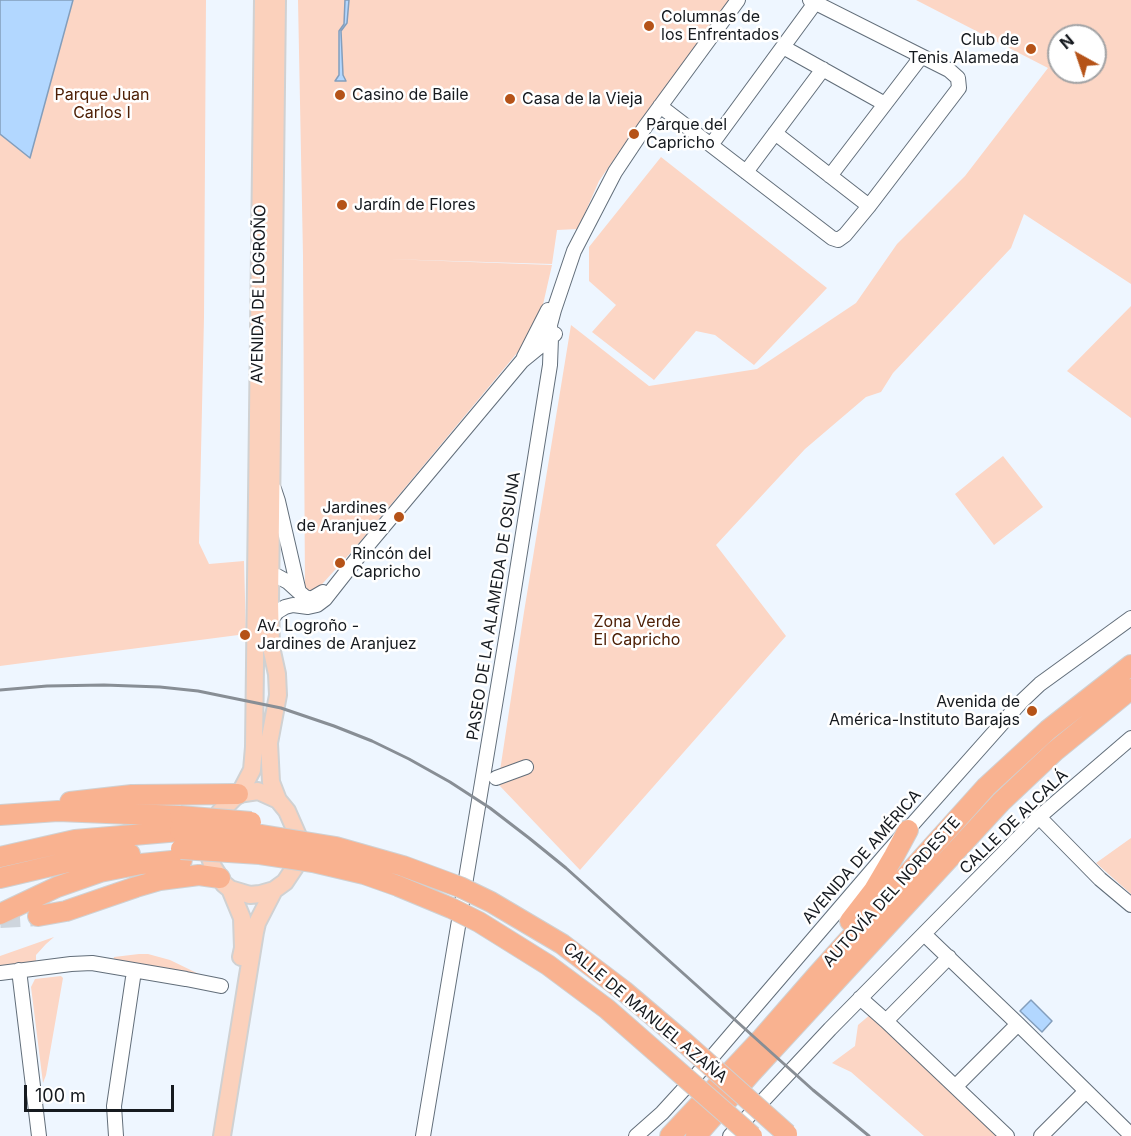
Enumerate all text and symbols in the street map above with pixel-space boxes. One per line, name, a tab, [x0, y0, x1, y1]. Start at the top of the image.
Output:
place label: Columnas de los Enfrentados	[661, 7, 779, 45]
marker: Columnas de los Enfrentados	[642, 19, 656, 33]
north arrow	[1047, 24, 1107, 84]
place label: Club de Tenis Alameda	[908, 30, 1019, 68]
text: N	[1056, 30, 1078, 53]
marker: Club de Tenis Alameda	[1024, 42, 1038, 56]
park label: Parque Juan Carlos I	[54, 85, 150, 123]
place label: Casino de Baile	[352, 85, 469, 105]
marker: Casino de Baile	[333, 88, 347, 102]
place label: Casa de la Vieja	[522, 89, 643, 109]
marker: Casa de la Vieja	[503, 92, 517, 106]
place label: Parque del Capricho	[646, 115, 727, 153]
marker: Parque del Capricho	[627, 127, 641, 141]
place label: Jardín de Flores	[354, 195, 476, 215]
marker: Jardín de Flores	[335, 198, 349, 212]
street label: AVENIDA DE LOGROÑO	[248, 204, 270, 384]
street label: PASEO DE LA ALAMEDA DE OSUNA	[463, 470, 525, 742]
place label: Jardines de Aranjuez	[297, 498, 387, 536]
marker: Jardines de Aranjuez	[392, 510, 406, 524]
place label: Rincón del Capricho	[352, 544, 431, 582]
marker: Rincón del Capricho	[333, 556, 347, 570]
park label: Zona Verde El Capricho	[593, 612, 681, 650]
place label: Av. Logroño - Jardines de Aranjuez	[257, 616, 417, 654]
marker: Av. Logroño - Jardines de Aranjuez	[238, 628, 252, 642]
place label: Avenida de América-Instituto Barajas	[829, 692, 1020, 730]
marker: Avenida de América-Instituto Barajas	[1025, 704, 1039, 718]
street label: CALLE DE ALCALÁ	[956, 766, 1072, 878]
street label: AVENIDA DE AMÉRICA	[799, 786, 925, 928]
street label: AUTOVÍA DEL NORDESTE	[819, 813, 965, 971]
street label: CALLE DE MANUEL AZAÑA	[559, 939, 731, 1087]
scale bar	[27, 1073, 177, 1111]
text: 100 m	[35, 1085, 86, 1106]

